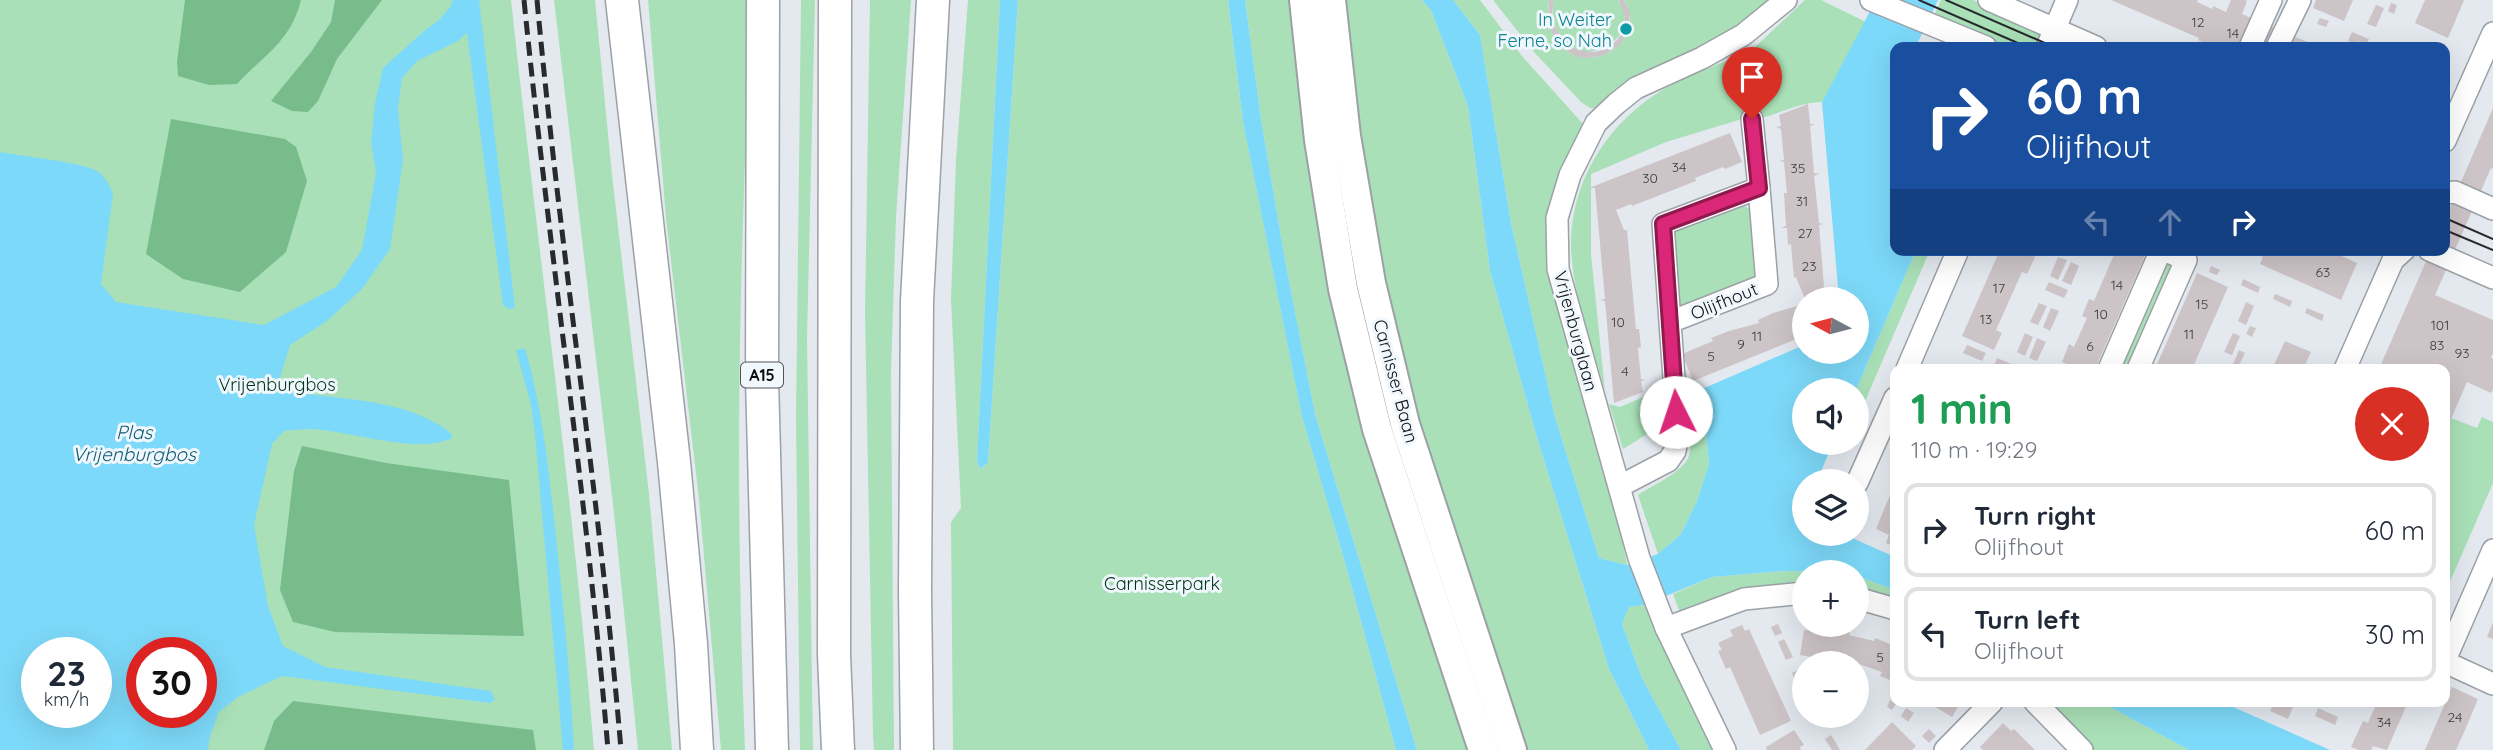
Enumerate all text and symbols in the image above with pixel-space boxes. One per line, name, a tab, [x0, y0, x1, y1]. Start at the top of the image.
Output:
place label: In Weiter Ferne, so Nah	[1498, 8, 1612, 52]
house number: 12	[2192, 13, 2205, 31]
marker: In Weiter Ferne, so Nah	[1618, 21, 1634, 37]
house number: 14	[2227, 24, 2239, 42]
pin	[1722, 47, 1782, 119]
icon: arrive	[1733, 58, 1771, 96]
text: 60 m	[2026, 65, 2142, 126]
icon: right	[1911, 70, 2002, 161]
text: Olijfhout	[2026, 126, 2151, 166]
house number: 34	[1672, 158, 1686, 176]
house number: 35	[1791, 159, 1805, 177]
house number: 30	[1642, 169, 1658, 187]
house number: 31	[1796, 192, 1808, 210]
icon: left	[2078, 203, 2116, 241]
icon: ahead	[2151, 203, 2189, 241]
icon: right	[2224, 203, 2262, 241]
house number: 27	[1798, 224, 1812, 242]
house number: 23	[1801, 257, 1817, 275]
house number: 63	[2316, 263, 2330, 281]
street label: Vrijenburglaan	[1549, 268, 1603, 394]
house number: 14	[2111, 276, 2123, 294]
street label: Olijfhout	[1687, 277, 1761, 325]
house number: 17	[1993, 279, 2005, 297]
north arrow	[1792, 287, 1869, 364]
map controls	[1792, 287, 1869, 728]
house number: 15	[2196, 295, 2208, 313]
house number: 10	[2094, 305, 2108, 323]
house number: 13	[1980, 310, 1992, 328]
house number: 10	[1611, 313, 1625, 331]
house number: 101	[2431, 316, 2449, 334]
street label: Carnisser Baan	[1368, 317, 1424, 445]
house number: 11	[2184, 325, 2194, 343]
house number: 11	[1752, 327, 1762, 345]
house number: 9	[1737, 335, 1745, 353]
house number: 83	[2430, 336, 2444, 354]
house number: 6	[2086, 337, 2094, 355]
house number: 93	[2454, 344, 2470, 362]
house number: 5	[1707, 347, 1715, 365]
road number: A15	[741, 362, 783, 388]
house number: 4	[1621, 362, 1629, 380]
park label: Vrijenburgbos	[218, 373, 336, 396]
position arrow	[1639, 375, 1713, 449]
button: sound	[1792, 378, 1869, 455]
text: 1 min	[1911, 382, 2013, 435]
button: close	[2355, 387, 2429, 461]
water label: Plas Vrijenburgbos	[72, 420, 197, 466]
text: 110 m · 19:29	[1911, 435, 2037, 464]
button: layers	[1792, 469, 1869, 546]
text: Turn right	[1974, 499, 2096, 532]
icon: right	[1915, 511, 1953, 549]
text: 60 m	[2365, 514, 2425, 547]
text: Olijfhout	[1974, 532, 2064, 561]
button: +	[1792, 560, 1869, 637]
park label: Carnisserpark	[1104, 572, 1220, 595]
text: Turn left	[1974, 603, 2081, 636]
icon: left	[1915, 615, 1953, 653]
text: 30 m	[2365, 618, 2425, 651]
text: Olijfhout	[1974, 636, 2064, 665]
speed limit sign: 30	[126, 637, 217, 728]
house number: 5	[1876, 648, 1884, 666]
text: 23	[47, 651, 86, 695]
button: −	[1792, 651, 1869, 728]
text: km/h	[44, 688, 89, 711]
house number: 24	[2448, 708, 2462, 726]
house number: 34	[2377, 713, 2391, 731]

